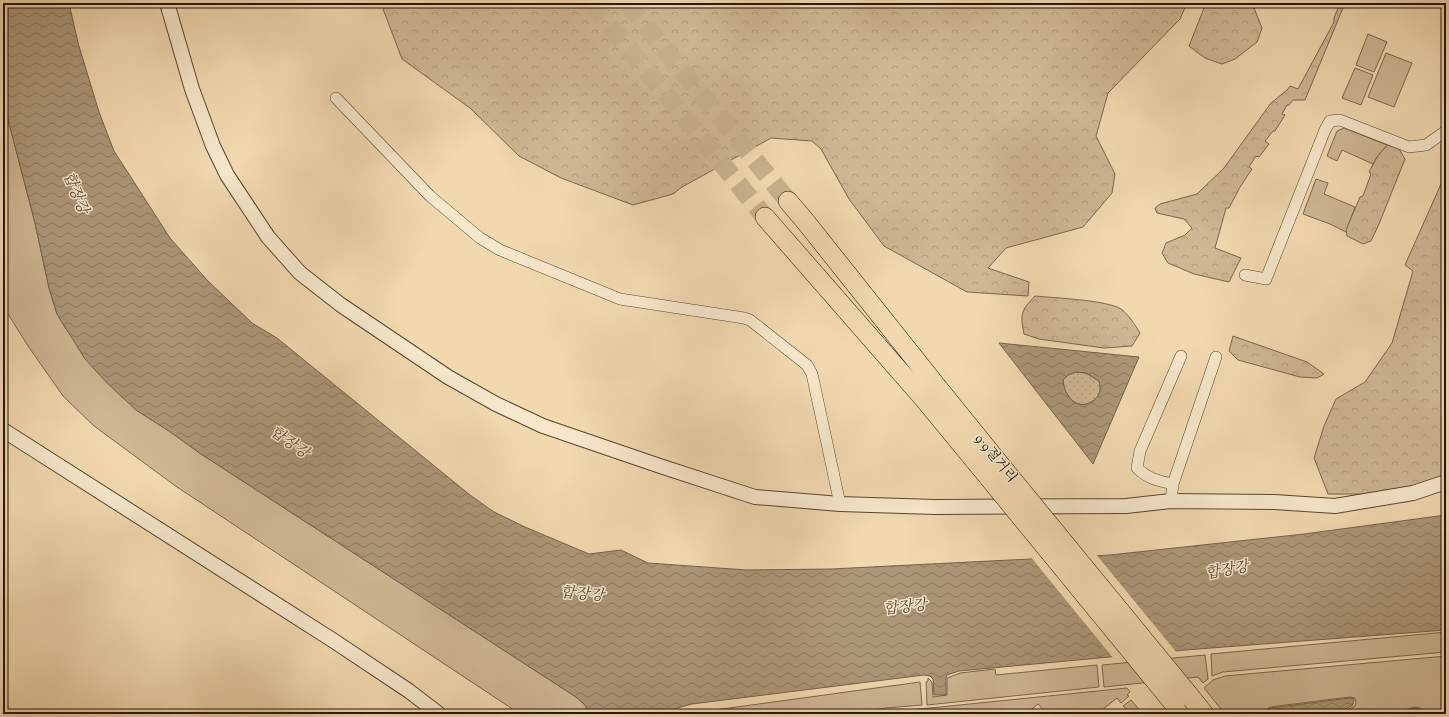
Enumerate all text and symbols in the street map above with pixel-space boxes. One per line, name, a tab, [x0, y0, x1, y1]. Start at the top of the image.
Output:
water label: 합장강	[57, 169, 94, 219]
water label: 합장강	[265, 422, 315, 466]
street label: 9·9절거리	[969, 430, 1021, 488]
water label: 합장강	[1204, 556, 1253, 585]
water label: 합장강	[559, 583, 607, 608]
water label: 합장강	[882, 595, 930, 621]

